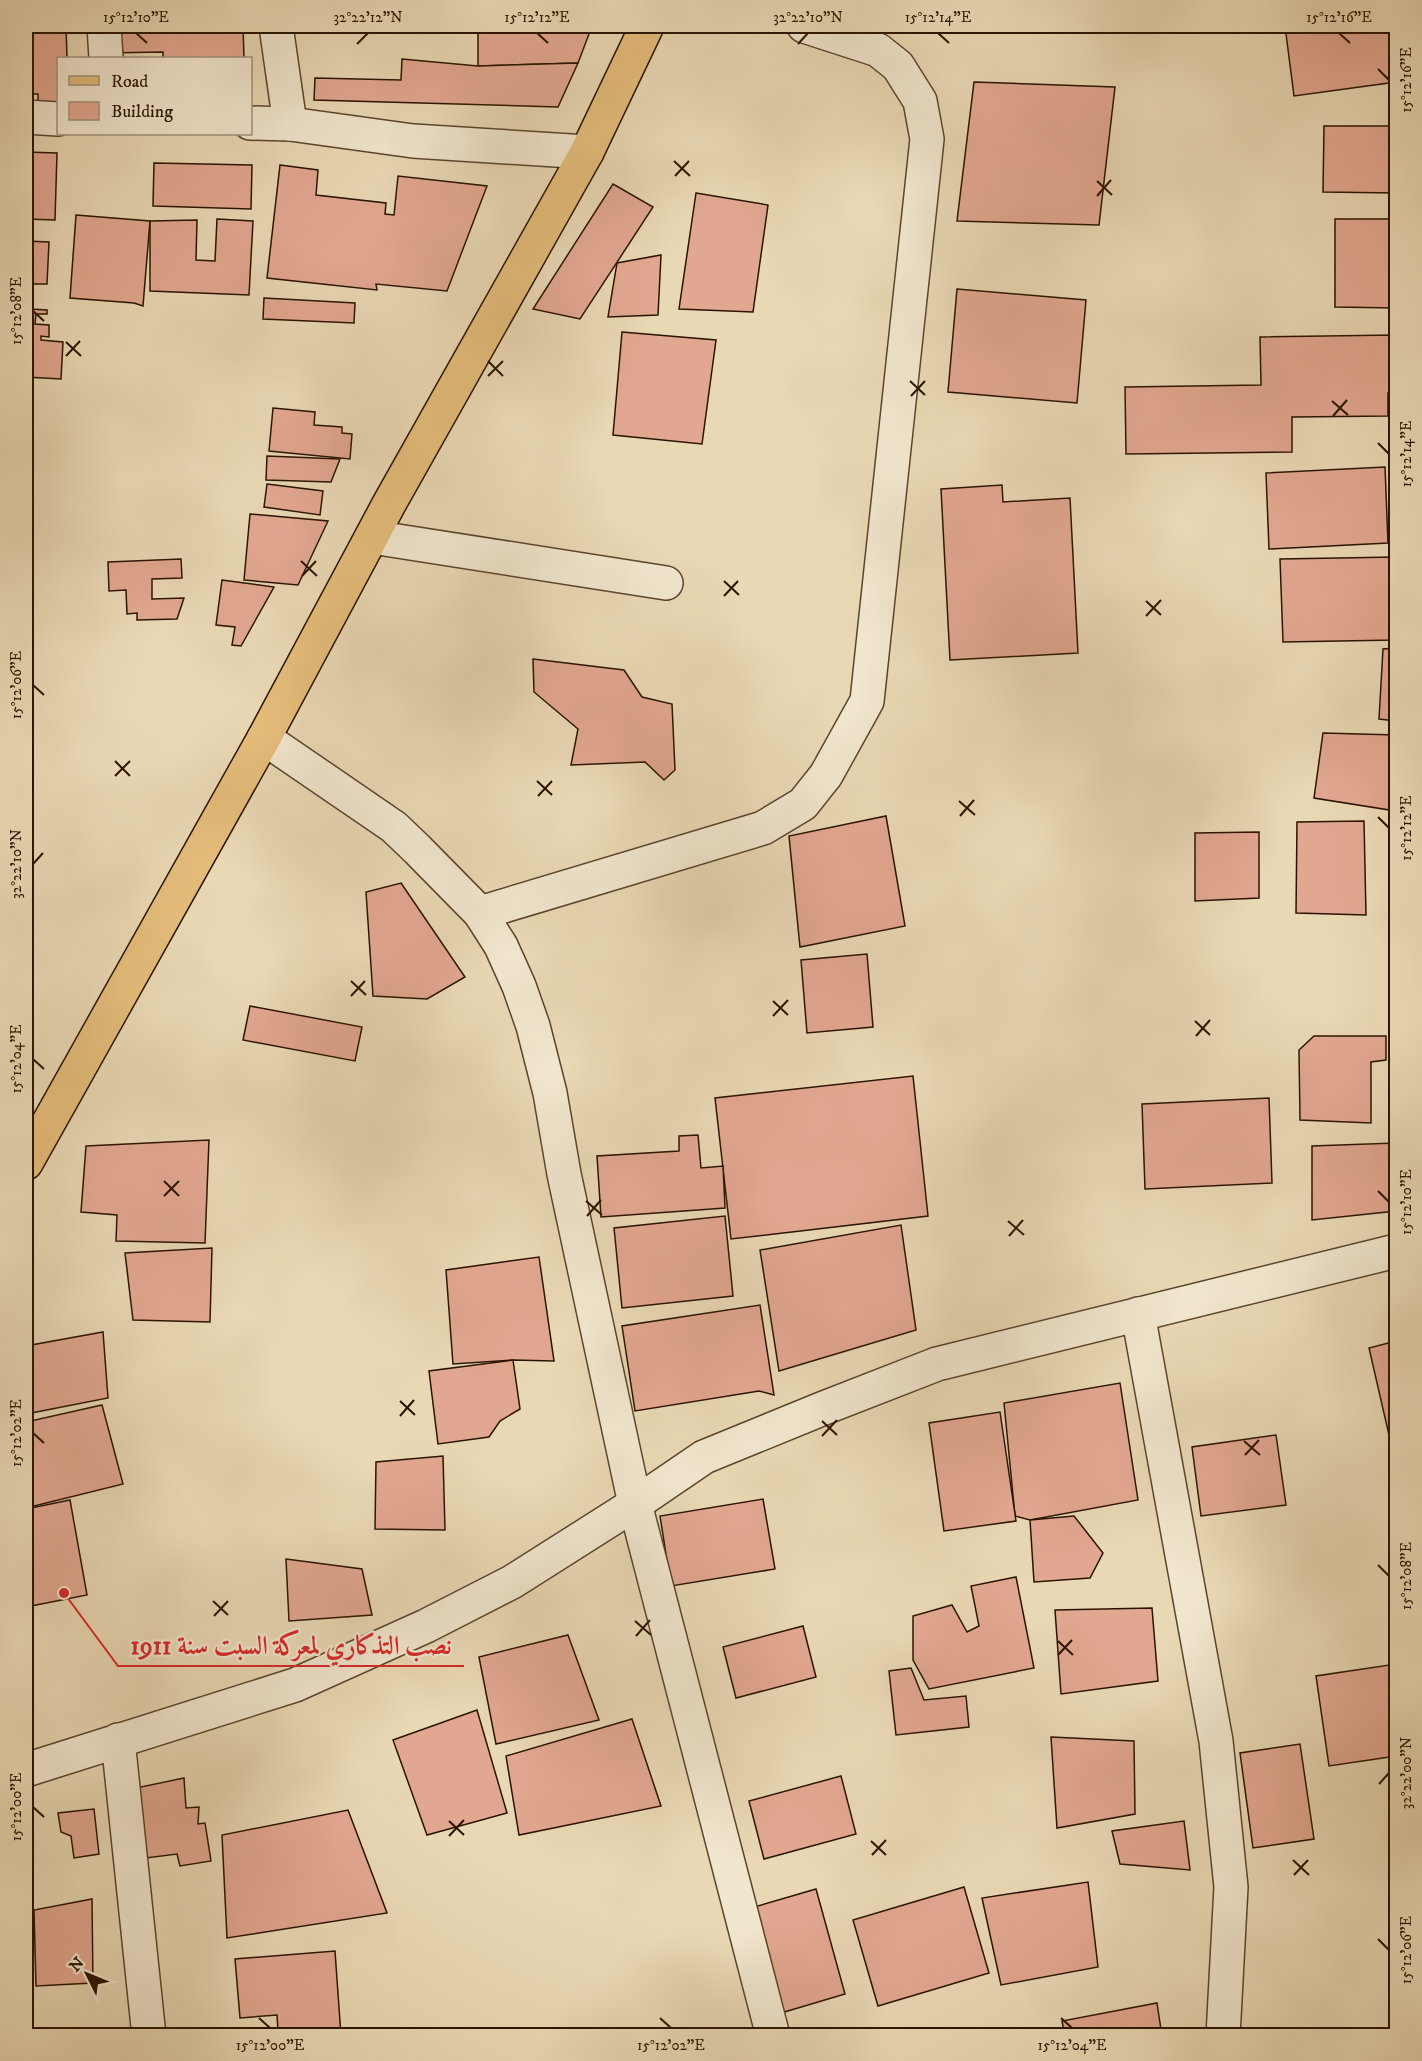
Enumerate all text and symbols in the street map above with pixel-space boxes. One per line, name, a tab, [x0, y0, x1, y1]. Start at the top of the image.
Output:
text: 15°12'10"E	[103, 8, 169, 27]
text: 32°22'12"N	[334, 8, 402, 27]
text: 15°12'12"E	[504, 8, 570, 27]
text: 32°22'10"N	[773, 8, 843, 27]
text: 15°12'14"E	[905, 8, 972, 27]
text: 15°12'16"E	[1306, 8, 1372, 27]
text: 15°12'16"E	[1397, 47, 1416, 113]
legend	[57, 57, 252, 135]
text: Road	[111, 71, 148, 93]
text: Building	[111, 101, 173, 123]
text: 15°12'08"E	[7, 277, 26, 345]
text: 15°12'14"E	[1397, 420, 1416, 487]
text: 15°12'06"E	[7, 650, 26, 719]
text: 15°12'12"E	[1397, 795, 1416, 861]
text: 32°22'10"N	[7, 829, 26, 899]
text: 15°12'04"E	[7, 1024, 26, 1094]
text: 15°12'10"E	[1397, 1169, 1416, 1235]
text: 15°12'02"E	[7, 1399, 26, 1467]
text: 15°12'08"E	[1397, 1542, 1416, 1610]
callout: نصب التذكاري لمعركة السبت سنة 1911	[118, 1622, 464, 1666]
text: نصب التذكاري لمعركة السبت سنة 1911	[130, 1629, 452, 1667]
text: 32°22'00"N	[1397, 1737, 1416, 1809]
text: 15°12'00"E	[7, 1772, 26, 1841]
text: 15°12'06"E	[1397, 1915, 1416, 1984]
north arrow	[57, 1944, 117, 2004]
text: N	[65, 1953, 89, 1976]
text: 15°12'00"E	[236, 2036, 305, 2055]
text: 15°12'02"E	[637, 2036, 705, 2055]
text: 15°12'04"E	[1037, 2036, 1107, 2055]

